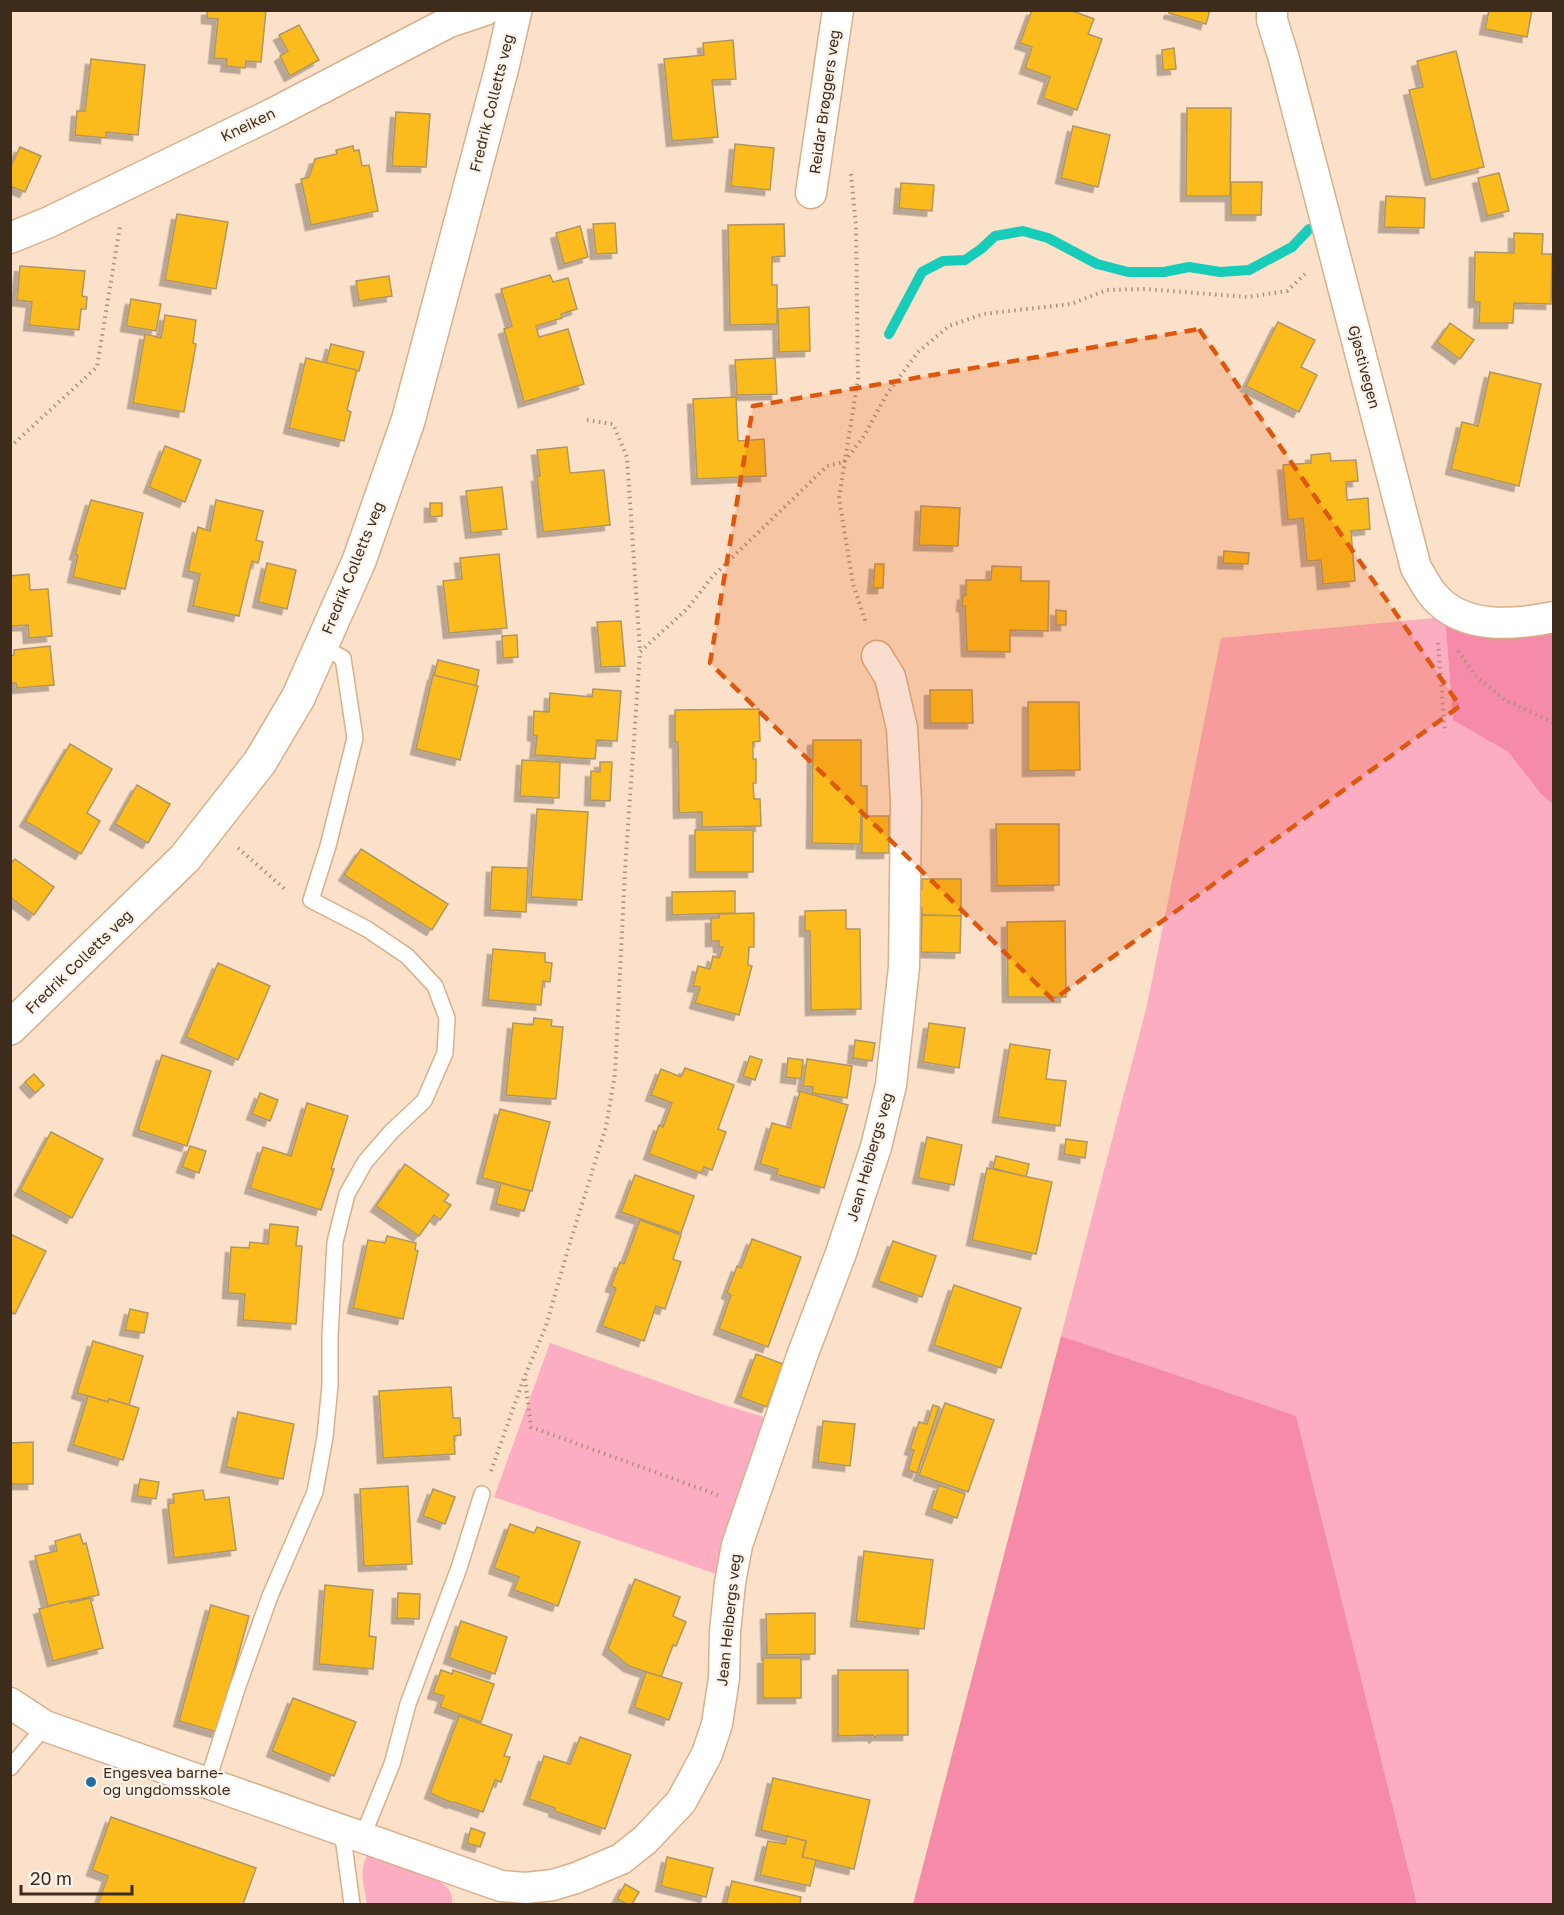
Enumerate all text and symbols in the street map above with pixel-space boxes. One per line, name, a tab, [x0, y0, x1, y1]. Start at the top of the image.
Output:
street label: Reidar Brøggers veg	[805, 29, 843, 175]
street label: Fredrik Colletts veg	[465, 32, 517, 174]
street label: Kneiken	[217, 103, 278, 145]
street label: Gjøstivegen	[1345, 323, 1385, 410]
street label: Fredrik Colletts veg	[317, 499, 387, 637]
street label: Fredrik Colletts veg	[21, 906, 135, 1017]
street label: Jean Heibergs veg	[842, 1090, 896, 1223]
street label: Jean Heibergs veg	[712, 1553, 744, 1687]
place label: Engesvea barne- og ungdomsskole	[103, 1763, 231, 1798]
marker: Engesvea barne- og ungdomsskole	[84, 1775, 98, 1789]
scale bar	[21, 1858, 132, 1896]
text: 20 m	[30, 1867, 72, 1889]

